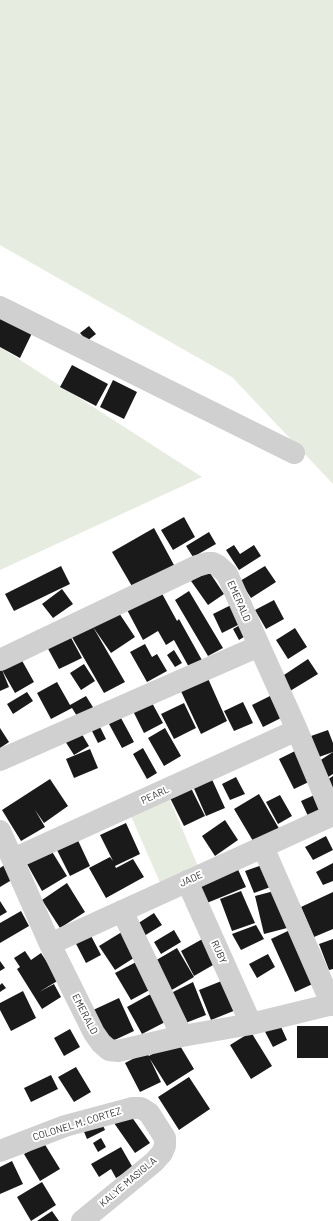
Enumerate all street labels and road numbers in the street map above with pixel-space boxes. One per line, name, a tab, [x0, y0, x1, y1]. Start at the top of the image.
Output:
street label: EMERALD	[225, 579, 253, 623]
street label: PEARL	[139, 783, 171, 807]
street label: JADE	[178, 869, 204, 889]
street label: RUBY	[209, 938, 229, 966]
street label: EMERALD	[70, 992, 100, 1036]
street label: COLONEL M. CORTEZ	[31, 1105, 123, 1143]
street label: KALYE MASIGLA	[97, 1155, 159, 1209]

